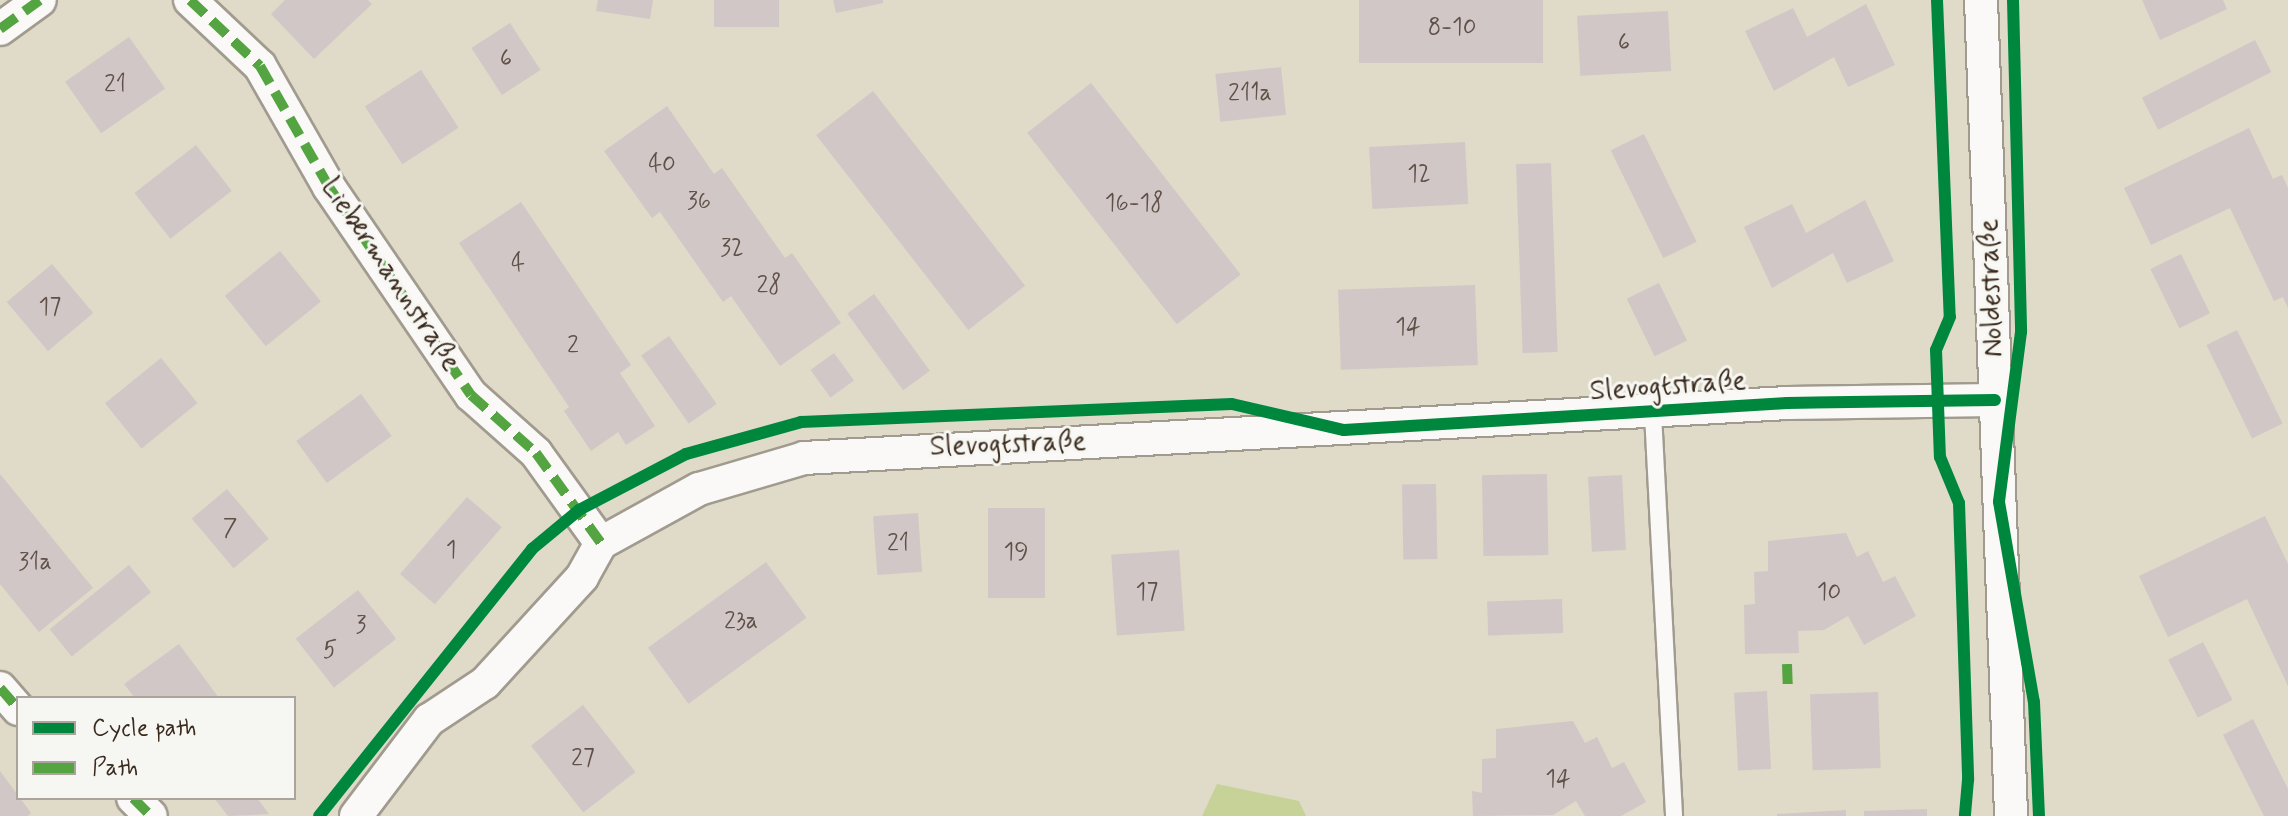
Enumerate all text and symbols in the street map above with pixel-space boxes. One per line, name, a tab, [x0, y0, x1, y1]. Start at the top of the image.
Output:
house number: 8-10	[1428, 14, 1476, 42]
house number: 6	[1618, 29, 1630, 57]
house number: 6	[500, 45, 512, 73]
house number: 21	[104, 71, 126, 99]
house number: 211a	[1228, 80, 1272, 108]
house number: 40	[648, 151, 676, 179]
house number: 12	[1407, 161, 1431, 189]
street label: Liebermannstraße	[313, 172, 467, 378]
house number: 36	[687, 188, 711, 216]
house number: 16-18	[1105, 190, 1163, 218]
street label: Noldestraße	[1973, 218, 2011, 358]
house number: 32	[720, 235, 744, 263]
house number: 4	[511, 250, 525, 278]
house number: 28	[757, 272, 781, 300]
house number: 17	[39, 294, 61, 322]
house number: 14	[1395, 314, 1421, 342]
house number: 2	[567, 332, 579, 360]
street label: Slevogtstraße	[1589, 365, 1747, 409]
street label: Slevogtstraße	[929, 425, 1087, 465]
house number: 7	[223, 515, 237, 543]
house number: 21	[887, 530, 909, 558]
house number: 1	[446, 537, 456, 565]
house number: 19	[1003, 539, 1029, 567]
house number: 31a	[18, 549, 52, 577]
house number: 17	[1136, 579, 1158, 607]
house number: 10	[1817, 579, 1841, 607]
house number: 23a	[724, 608, 758, 636]
house number: 3	[356, 612, 366, 640]
house number: 5	[323, 637, 337, 665]
legend	[16, 696, 296, 800]
text: Cycle path	[92, 713, 197, 744]
house number: 27	[571, 745, 595, 773]
text: Path	[92, 753, 138, 784]
house number: 14	[1545, 766, 1571, 794]

